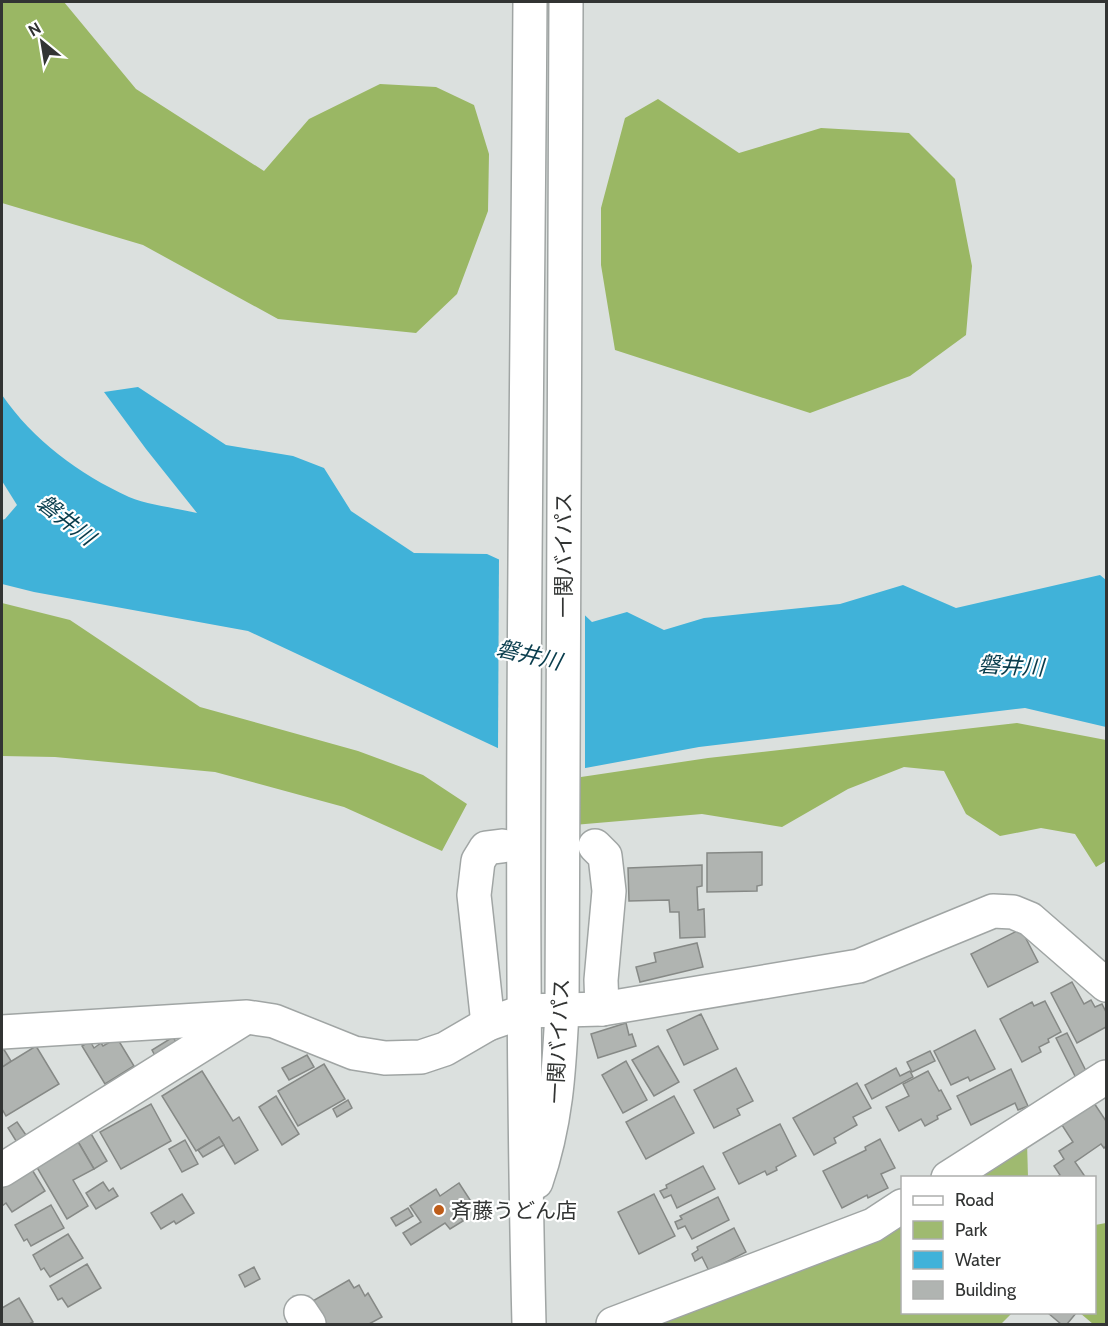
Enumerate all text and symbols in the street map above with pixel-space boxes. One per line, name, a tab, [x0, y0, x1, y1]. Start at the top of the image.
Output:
north arrow	[12, 12, 72, 72]
text: N	[25, 18, 44, 40]
water label: 磐井川	[32, 489, 102, 552]
street label: 一関バイパス	[551, 492, 576, 618]
water label: 磐井川	[494, 634, 566, 676]
water label: 磐井川	[977, 651, 1047, 681]
street label: 一関バイパス	[542, 978, 574, 1104]
legend	[901, 1176, 1096, 1314]
text: Road	[955, 1189, 994, 1211]
place label: 斉藤うどん店	[451, 1198, 577, 1223]
marker: 斉藤うどん店	[432, 1203, 446, 1217]
text: Park	[955, 1219, 988, 1241]
text: Water	[955, 1249, 1001, 1271]
text: Building	[955, 1279, 1017, 1301]

